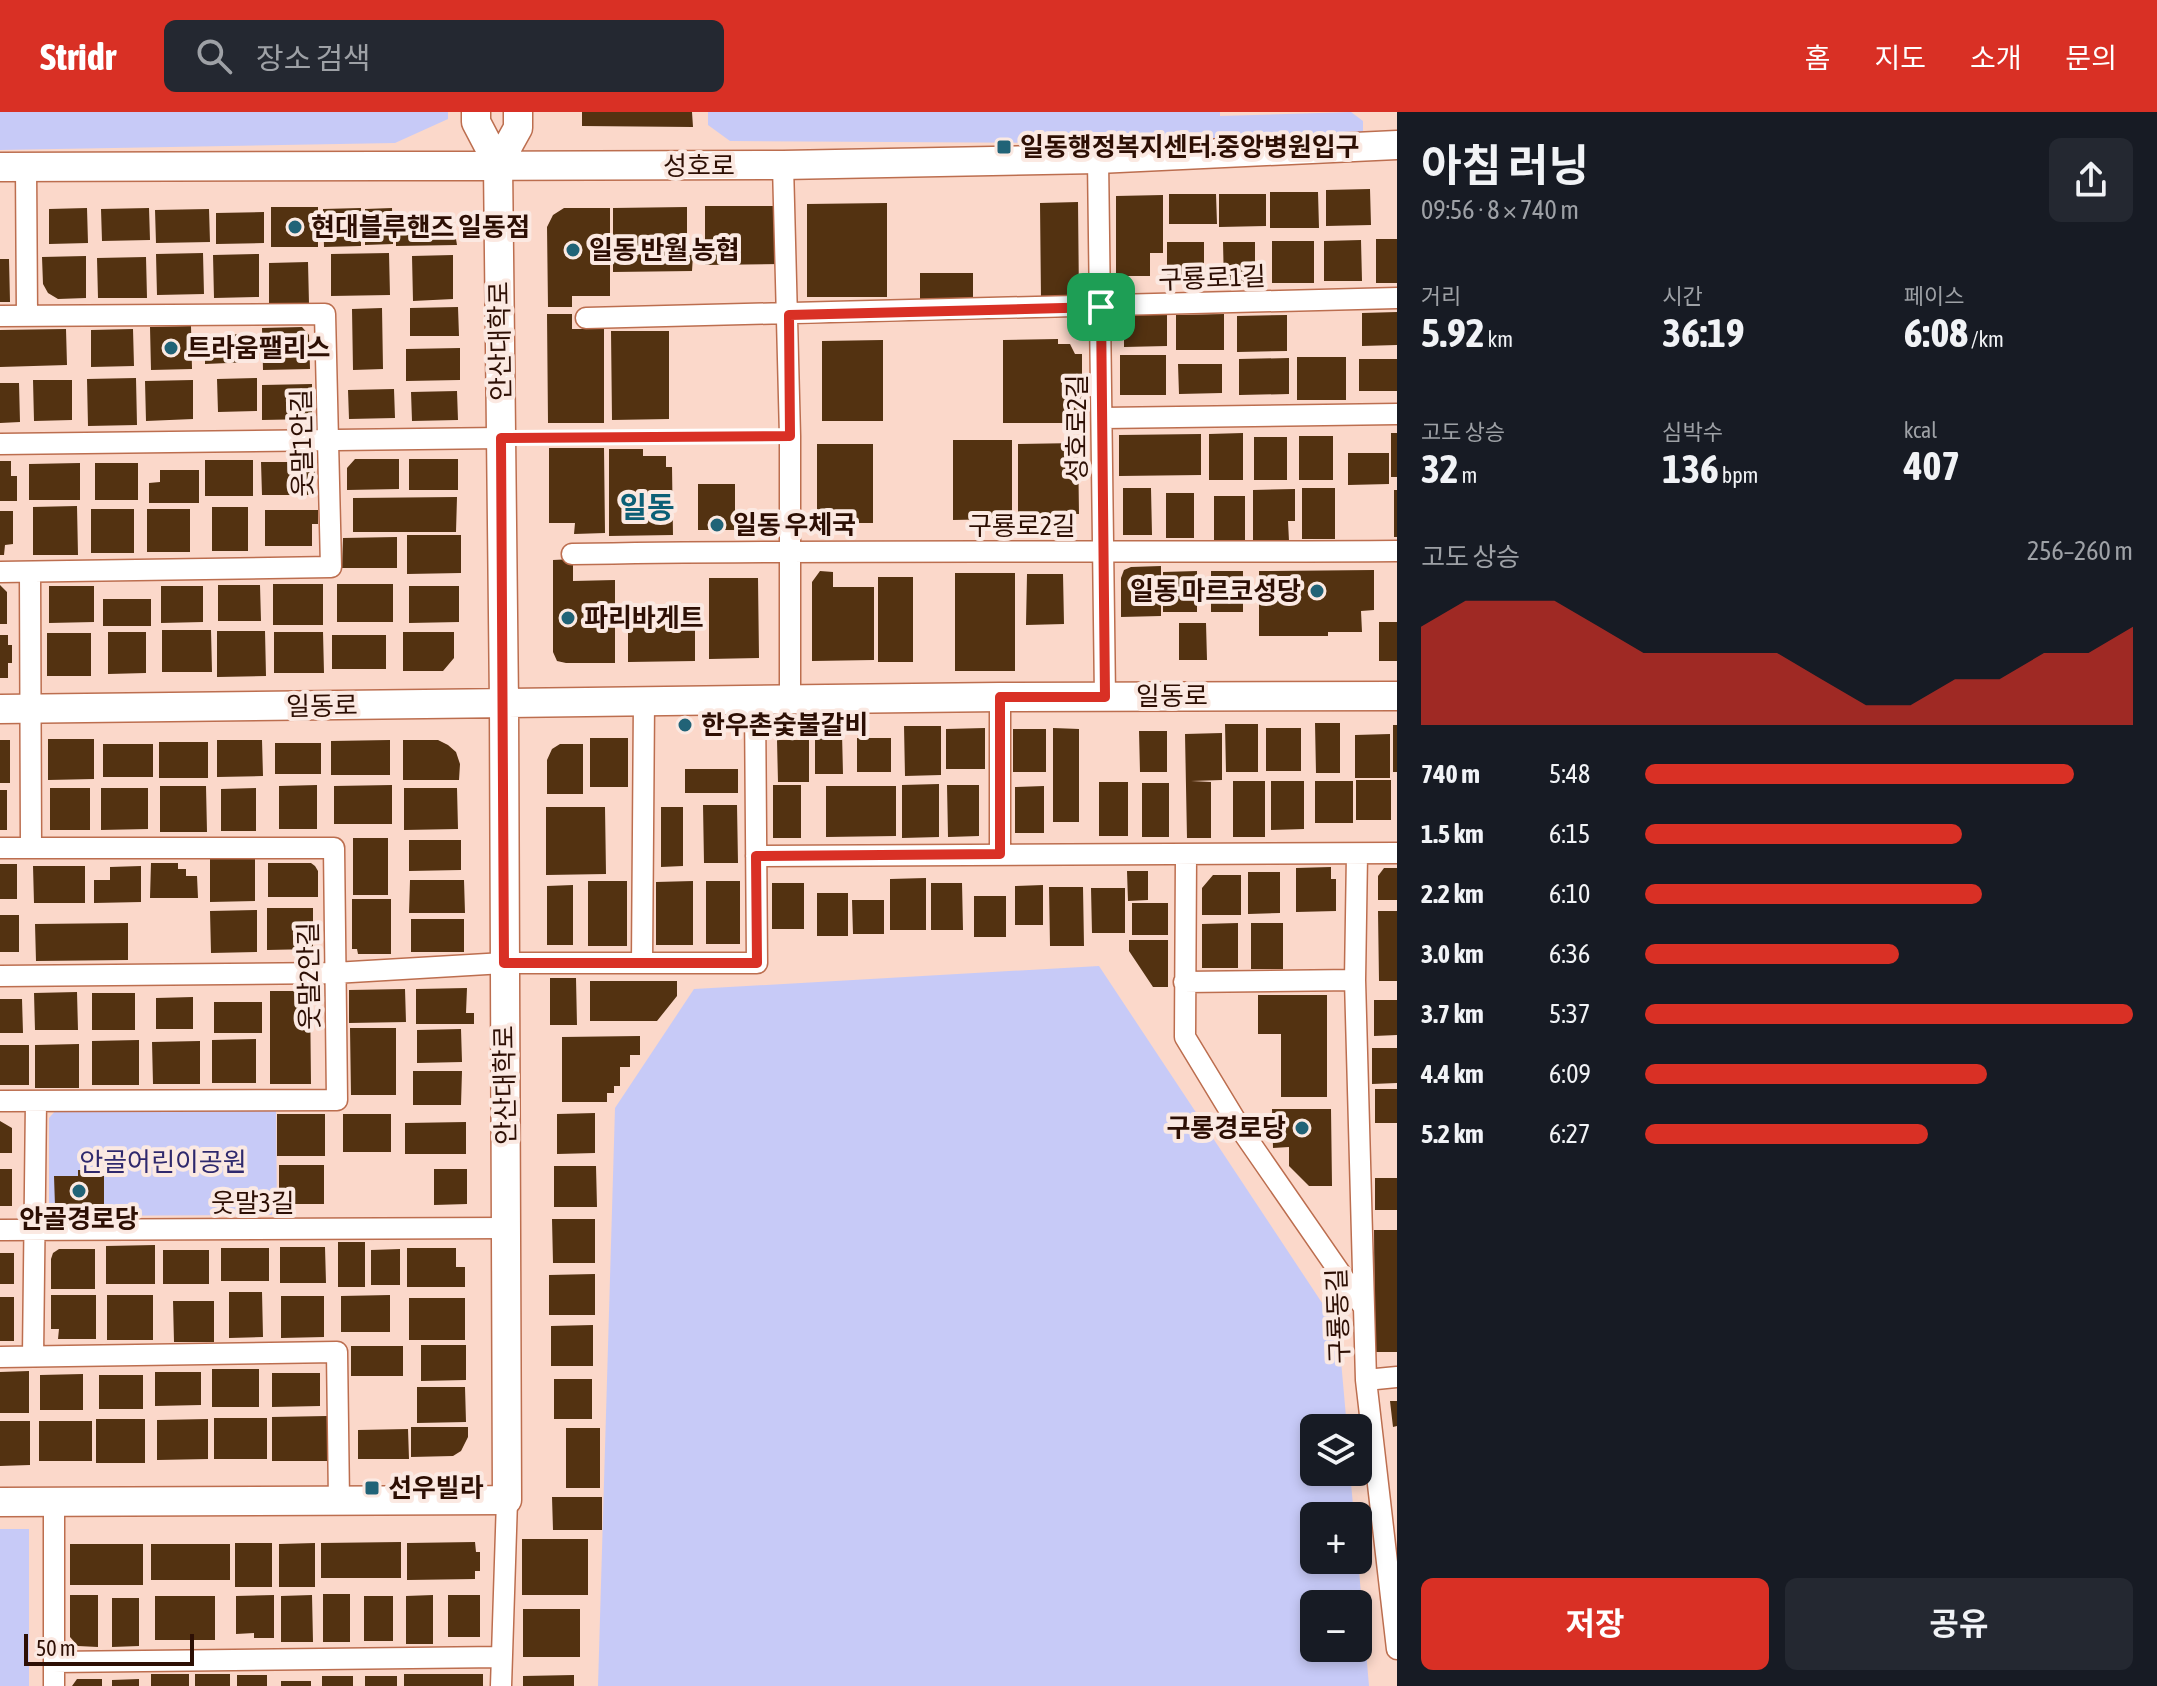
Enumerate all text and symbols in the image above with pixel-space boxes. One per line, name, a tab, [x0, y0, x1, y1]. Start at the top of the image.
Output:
search box	[164, 20, 724, 92]
icon: search	[192, 34, 236, 78]
text: Stridr	[40, 35, 116, 78]
text: 장소 검색	[256, 41, 371, 75]
text: 홈	[1805, 42, 1830, 74]
text: 지도	[1874, 42, 1926, 74]
text: 소개	[1970, 42, 2021, 74]
text: 문의	[2065, 42, 2117, 74]
place label: 일동행정복지센터.중앙병원입구	[1020, 132, 1360, 162]
marker: 일동행정복지센터.중앙병원입구	[995, 138, 1013, 156]
button: share	[2049, 138, 2133, 222]
text: 아침 러닝	[1421, 140, 1589, 190]
street label: 성호로	[663, 151, 735, 181]
text: 09:56 · 8 × 740 m	[1421, 195, 1579, 225]
place label: 현대블루핸즈 일동점	[311, 212, 530, 242]
marker: 현대블루핸즈 일동점	[286, 218, 304, 236]
place label: 일동 반월 농협	[589, 235, 740, 265]
marker: 일동 반월 농협	[564, 241, 582, 259]
street label: 구룡로1길	[1158, 261, 1266, 295]
pin	[1067, 273, 1135, 341]
street label: 안산대학로	[484, 281, 516, 401]
text: 거리	[1421, 283, 1461, 309]
text: 시간	[1662, 283, 1703, 309]
text: 페이스	[1904, 283, 1964, 309]
icon: arrive	[1079, 285, 1123, 329]
text: 5.92	[1421, 310, 1485, 355]
text: 36:19	[1662, 310, 1745, 355]
text: 6:08	[1904, 310, 1968, 355]
text: km	[1485, 326, 1513, 352]
text: /km	[1968, 326, 2004, 352]
place label: 트라움팰리스	[187, 333, 331, 363]
marker: 트라움팰리스	[162, 339, 180, 357]
street label: 성호로2길	[1062, 374, 1092, 482]
street label: 웃말1안길	[286, 389, 318, 497]
text: kcal	[1904, 417, 1937, 443]
text: 고도 상승	[1421, 419, 1505, 445]
text: 심박수	[1662, 419, 1723, 445]
text: 407	[1904, 443, 1960, 488]
text: 32	[1421, 446, 1459, 491]
text: 136	[1662, 446, 1719, 491]
text: m	[1459, 462, 1477, 488]
text: bpm	[1719, 462, 1758, 488]
district label: 일동	[619, 490, 675, 524]
place label: 일동 우체국	[733, 510, 856, 540]
street label: 구룡로2길	[968, 511, 1076, 541]
marker: 일동 우체국	[708, 516, 726, 534]
text: 256–260 m	[2027, 536, 2133, 566]
text: 고도 상승	[1421, 542, 1520, 572]
place label: 일동 마르코성당	[1130, 576, 1301, 606]
marker: 일동 마르코성당	[1308, 582, 1326, 600]
place label: 파리바게트	[584, 603, 704, 633]
marker: 파리바게트	[559, 609, 577, 627]
street label: 일동로	[1136, 681, 1208, 711]
street label: 일동로	[286, 690, 358, 722]
place label: 한우촌숯불갈비	[701, 710, 868, 740]
marker: 한우촌숯불갈비	[676, 716, 694, 734]
text: 740 m	[1421, 759, 1480, 789]
text: 5:48	[1549, 759, 1590, 789]
text: 1.5 km	[1421, 819, 1484, 849]
text: 6:15	[1549, 819, 1590, 849]
text: 2.2 km	[1421, 879, 1484, 909]
text: 6:10	[1549, 879, 1590, 909]
street label: 웃말2안길	[293, 922, 325, 1030]
text: 3.0 km	[1421, 939, 1484, 969]
text: 6:36	[1549, 939, 1590, 969]
text: 3.7 km	[1421, 999, 1484, 1029]
text: 5:37	[1549, 999, 1590, 1029]
street label: 안산대학로	[489, 1025, 521, 1145]
text: 4.4 km	[1421, 1059, 1484, 1089]
text: 6:09	[1549, 1059, 1591, 1089]
place label: 구롱경로당	[1166, 1113, 1286, 1143]
marker: 구롱경로당	[1293, 1119, 1311, 1137]
text: 5.2 km	[1421, 1119, 1484, 1149]
text: 6:27	[1549, 1119, 1590, 1149]
park label: 안골어린이공원	[79, 1147, 247, 1177]
marker: 안골경로당	[70, 1182, 88, 1200]
street label: 웃말3길	[211, 1188, 295, 1218]
place label: 안골경로당	[19, 1204, 139, 1234]
street label: 구룡동길	[1321, 1268, 1355, 1364]
map controls	[1300, 1414, 1372, 1662]
button: layers	[1300, 1414, 1372, 1486]
place label: 선우빌라	[388, 1473, 484, 1503]
marker: 선우빌라	[363, 1479, 381, 1497]
button: +	[1300, 1502, 1372, 1574]
button: 저장	[1421, 1578, 1769, 1670]
button: 공유	[1785, 1578, 2133, 1670]
button: −	[1300, 1590, 1372, 1662]
scale bar	[24, 1630, 194, 1666]
text: 50 m	[36, 1635, 76, 1661]

